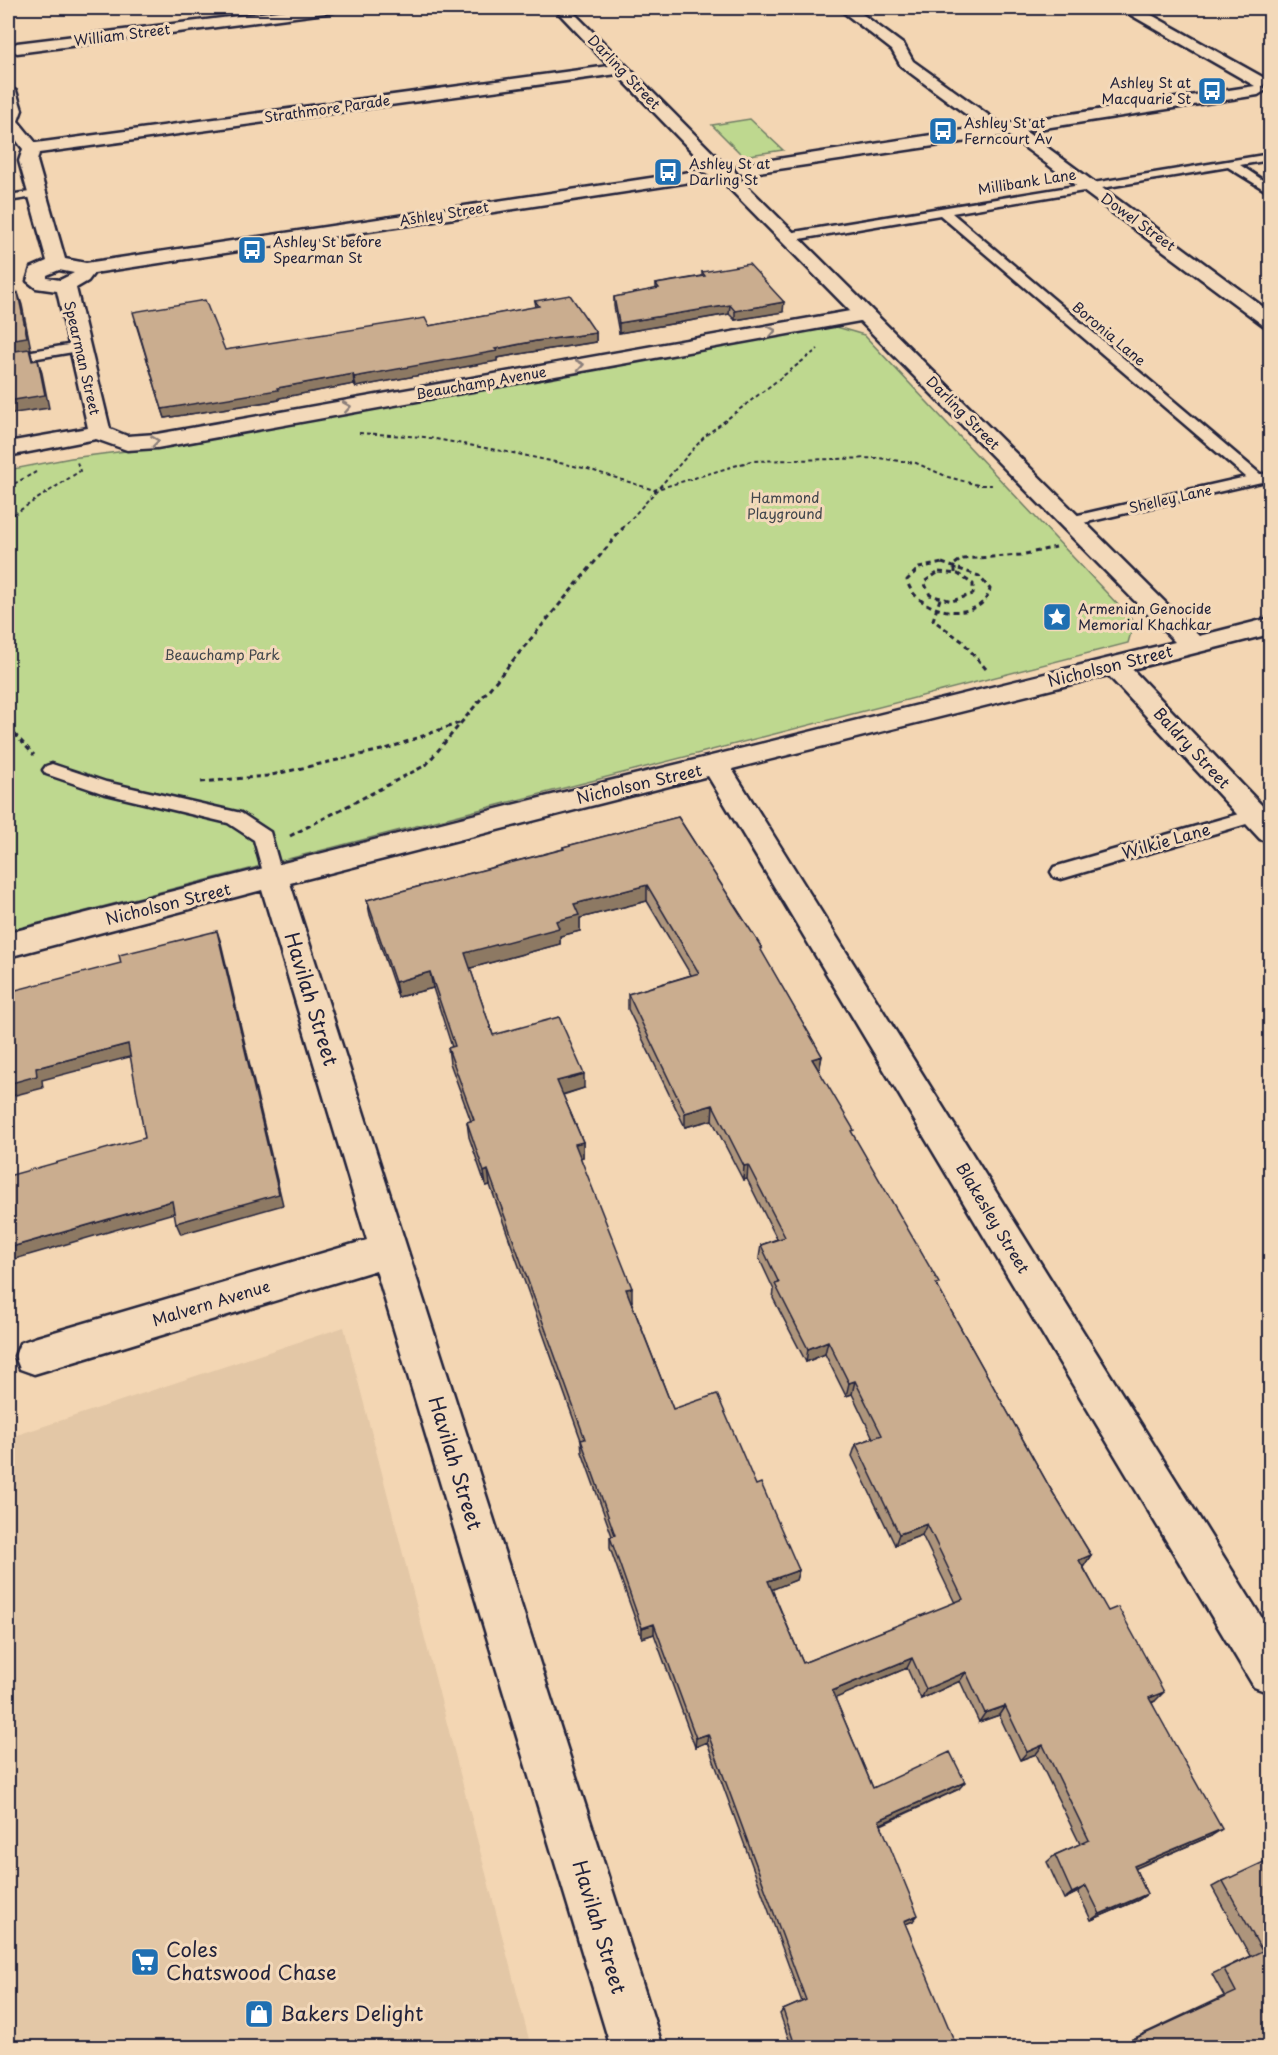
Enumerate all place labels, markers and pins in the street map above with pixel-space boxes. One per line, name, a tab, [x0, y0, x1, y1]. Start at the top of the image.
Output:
place label: Ashley St at Macquarie St	[1101, 72, 1191, 109]
bus stop icon: Ashley St at Macquarie St	[1196, 75, 1228, 107]
place label: Ashley St at Ferncourt Av	[964, 112, 1053, 149]
bus stop icon: Ashley St at Ferncourt Av	[927, 115, 959, 147]
place label: Ashley St at Darling St	[689, 153, 771, 190]
bus stop icon: Ashley St at Darling St	[652, 156, 684, 188]
place label: Ashley St before Spearman St	[273, 231, 382, 268]
bus stop icon: Ashley St before Spearman St	[236, 234, 268, 266]
place label: Armenian Genocide Memorial Khachkar	[1078, 598, 1212, 635]
place icon: Armenian Genocide Memorial Khachkar	[1041, 601, 1073, 633]
place label: Coles Chatswood Chase	[166, 1934, 337, 1987]
supermarket icon: Coles Chatswood Chase	[129, 1946, 161, 1978]
shop icon: Bakers Delight	[243, 1998, 275, 2030]
place label: Bakers Delight	[280, 1998, 423, 2028]

